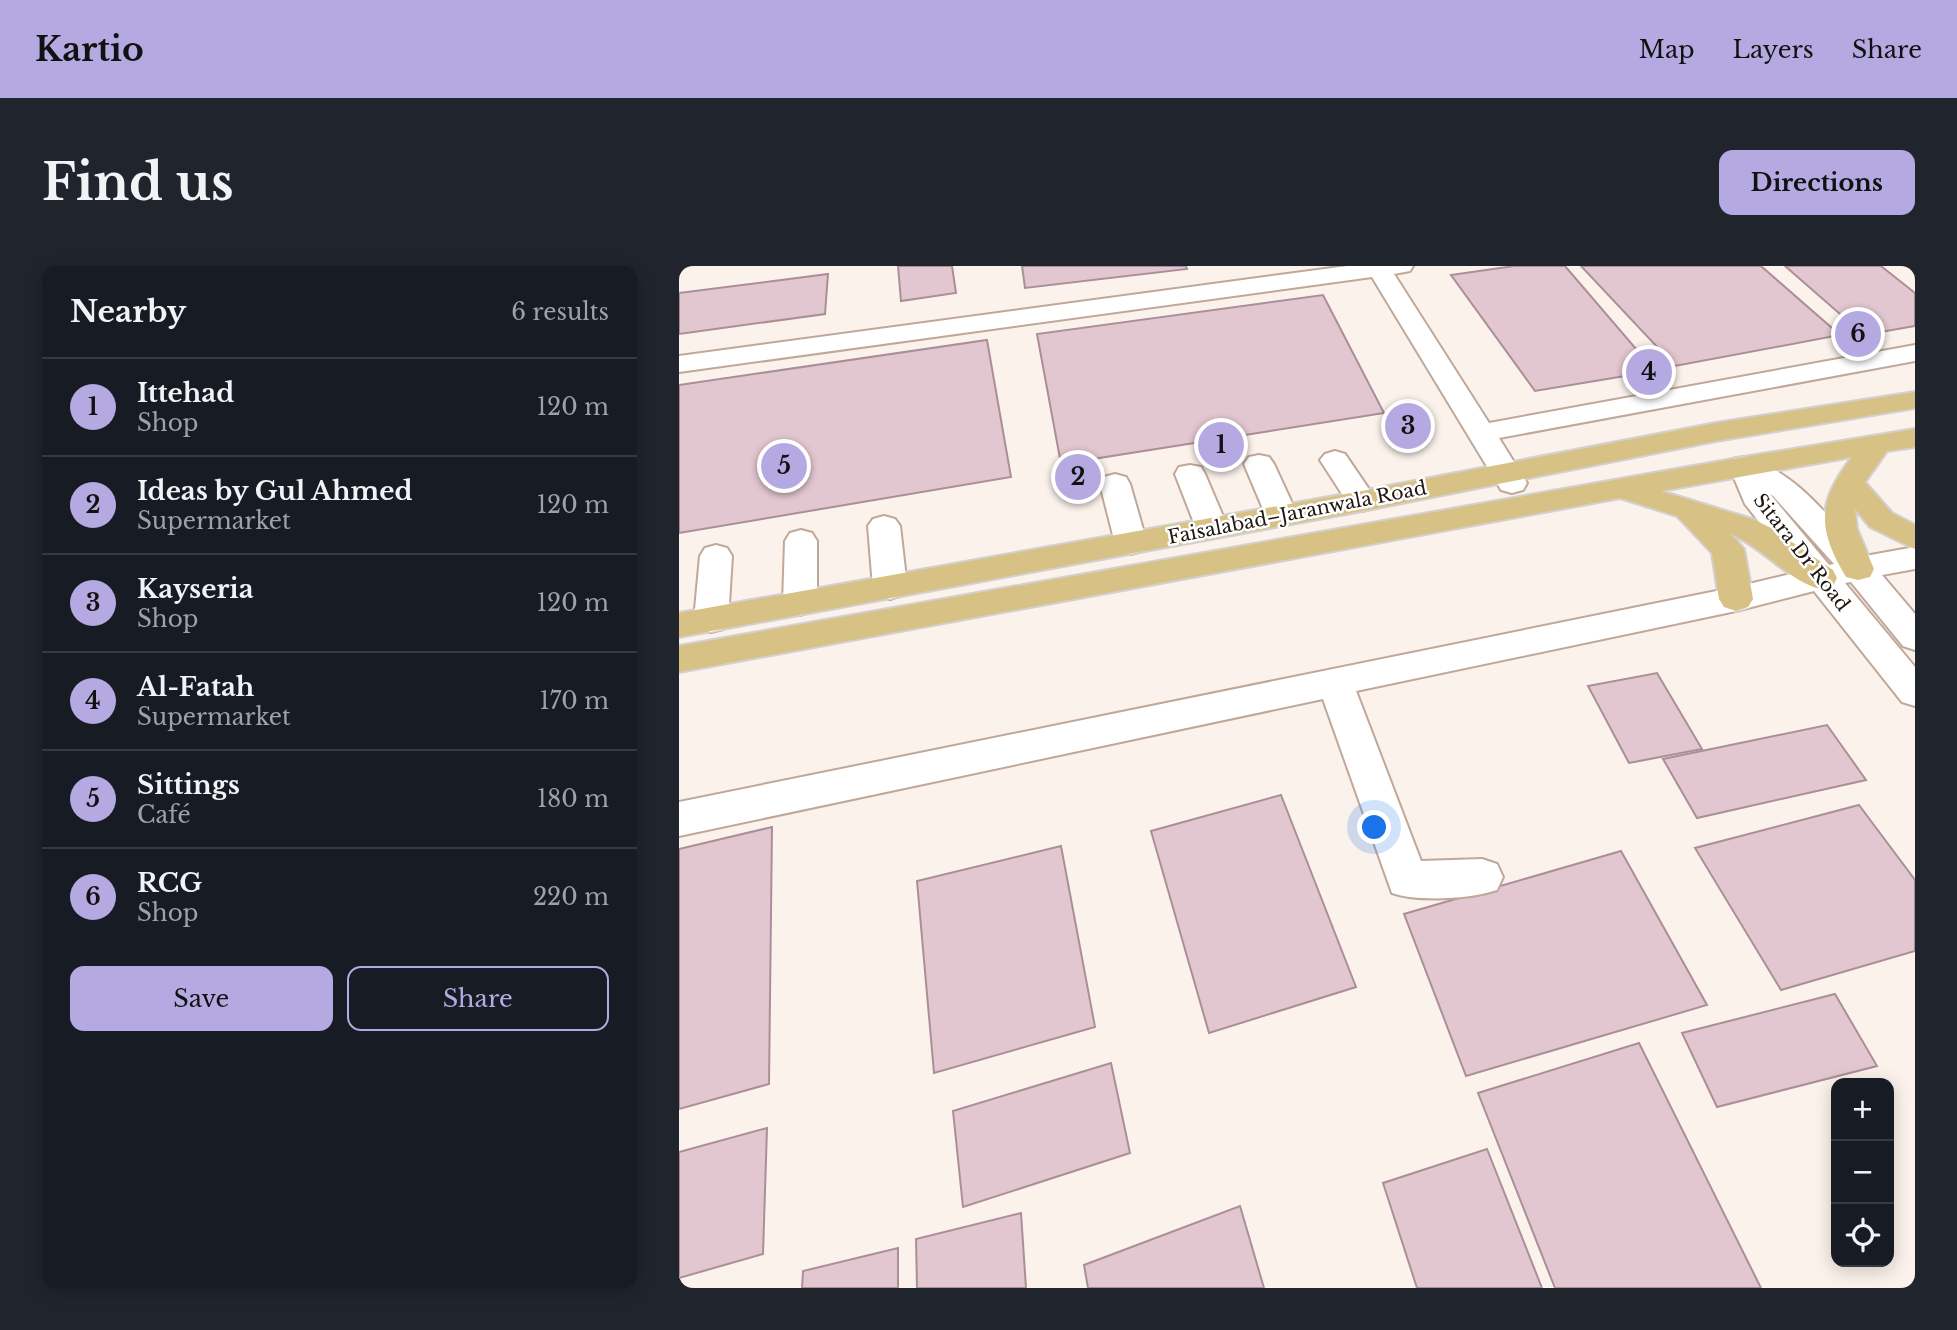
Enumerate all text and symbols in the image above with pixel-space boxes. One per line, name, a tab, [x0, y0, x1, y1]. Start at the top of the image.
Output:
text: Kartio	[35, 29, 144, 70]
text: Map	[1639, 35, 1695, 64]
text: Layers	[1733, 35, 1814, 64]
text: Share	[1852, 35, 1922, 64]
button: Directions	[1719, 150, 1915, 215]
text: Find us	[42, 152, 234, 213]
text: Nearby	[70, 293, 186, 330]
text: 6 results	[511, 298, 609, 326]
pin: 6	[1835, 308, 1881, 360]
pin: 4	[1626, 346, 1672, 398]
text: Ittehad	[137, 377, 234, 409]
text: 1	[88, 393, 98, 421]
text: 120 m	[537, 393, 609, 421]
pin: 3	[1385, 400, 1431, 452]
text: Shop	[137, 409, 198, 437]
pin: 1	[1198, 419, 1244, 471]
pin: 5	[761, 440, 807, 492]
pin: 2	[1055, 451, 1101, 503]
text: Ideas by Gul Ahmed	[137, 475, 413, 507]
street label: Faisalabad–Jaranwala Road	[1166, 476, 1429, 549]
street label: Sitara Dr Road	[1749, 489, 1855, 616]
text: 2	[86, 491, 100, 519]
text: 120 m	[537, 491, 609, 519]
text: Supermarket	[137, 507, 291, 535]
text: Kayseria	[137, 573, 254, 605]
text: 3	[86, 589, 100, 617]
text: 120 m	[537, 589, 609, 617]
text: Shop	[137, 605, 198, 633]
text: Al-Fatah	[137, 671, 254, 703]
text: 4	[85, 687, 101, 715]
text: 170 m	[539, 687, 609, 715]
text: Supermarket	[137, 703, 291, 731]
text: Sittings	[137, 769, 240, 801]
text: 5	[86, 785, 100, 813]
text: 180 m	[537, 785, 609, 813]
text: Café	[137, 801, 191, 829]
your location	[1357, 810, 1391, 844]
text: RCG	[137, 867, 202, 899]
text: 6	[85, 883, 101, 911]
text: 220 m	[533, 883, 609, 911]
text: Shop	[137, 899, 198, 927]
button: Save	[70, 966, 333, 1031]
button: Share	[347, 966, 609, 1031]
map controls	[1831, 1078, 1894, 1267]
button: +	[1831, 1078, 1894, 1141]
button: −	[1831, 1141, 1894, 1204]
button: locate	[1831, 1204, 1894, 1267]

